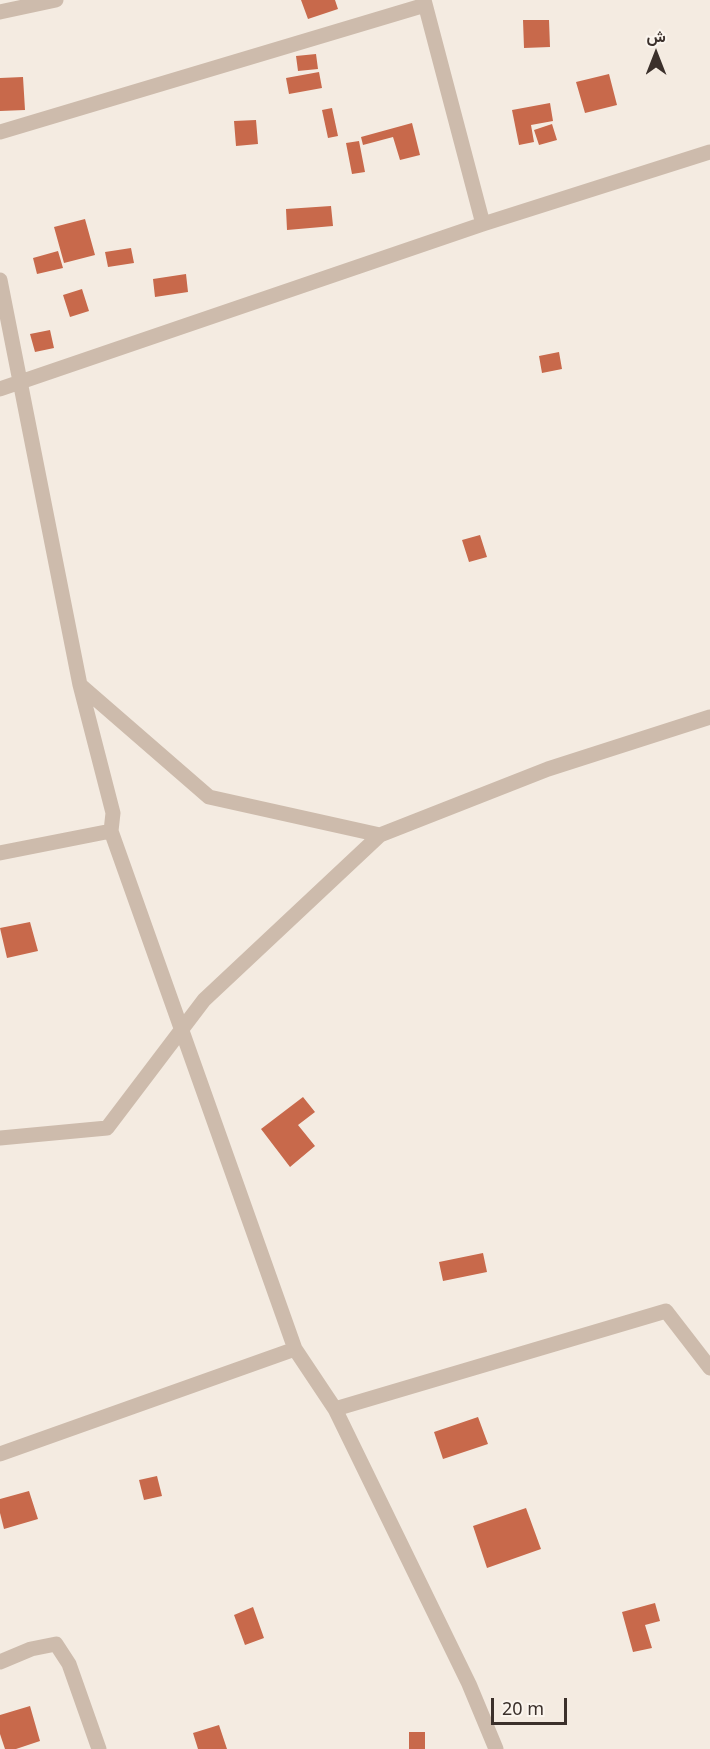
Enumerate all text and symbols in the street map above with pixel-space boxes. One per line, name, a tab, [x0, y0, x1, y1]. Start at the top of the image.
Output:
north arrow	[626, 24, 686, 84]
text: ش	[646, 25, 666, 47]
scale bar	[494, 1686, 570, 1724]
text: 20 m	[502, 1696, 544, 1720]

